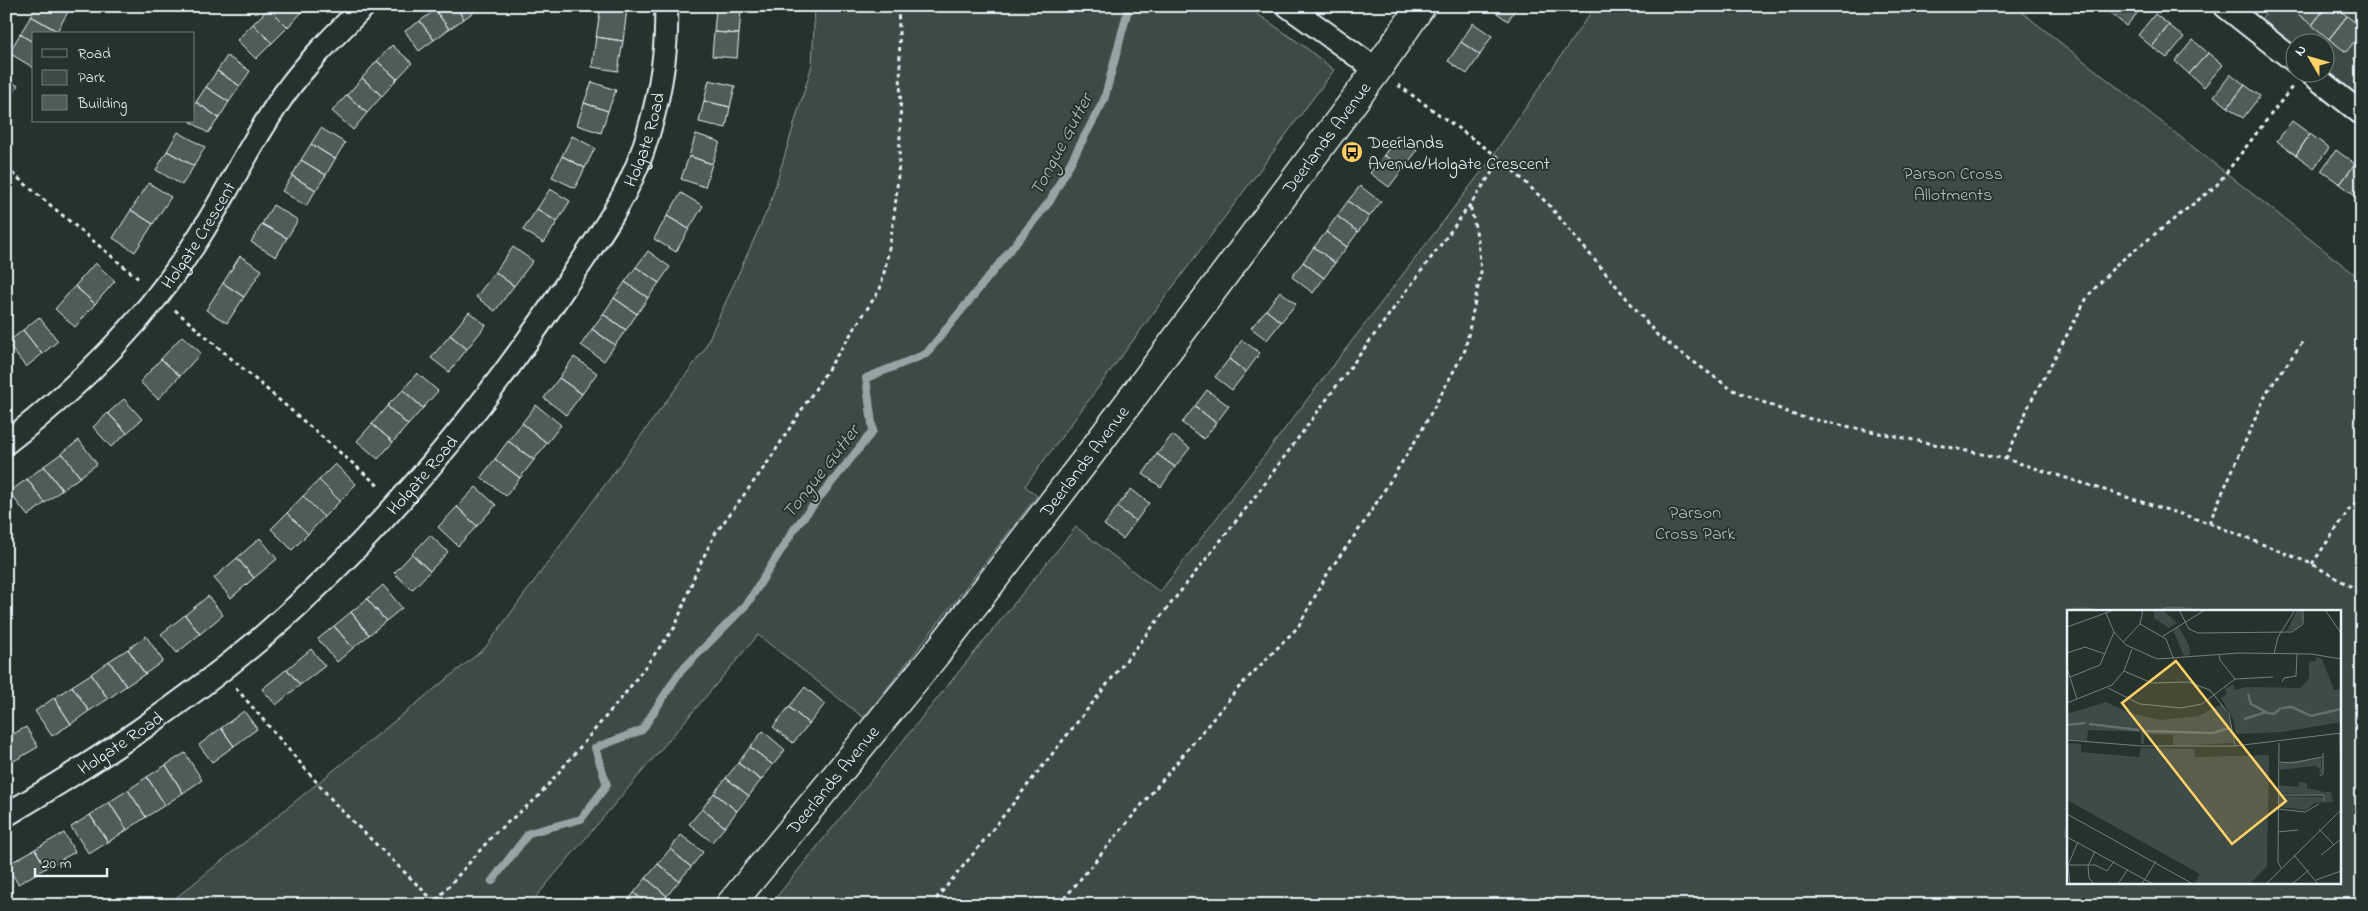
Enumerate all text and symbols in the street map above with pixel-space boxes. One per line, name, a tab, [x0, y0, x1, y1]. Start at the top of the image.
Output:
legend	[32, 32, 195, 122]
north arrow	[2286, 32, 2336, 82]
text: N	[2290, 41, 2312, 61]
text: Road	[78, 43, 111, 65]
text: Park	[78, 67, 106, 89]
street label: Deerlands Avenue	[1277, 77, 1379, 201]
water label: Tongue Gutter	[1024, 88, 1102, 201]
street label: Holgate Road	[618, 90, 673, 192]
text: Building	[77, 93, 127, 116]
place label: Deerlands Avenue/Holgate Crescent	[1367, 131, 1550, 179]
bus stop icon: Deerlands Avenue/Holgate Crescent	[1340, 140, 1364, 164]
park label: Parson Cross Allotments	[1903, 162, 2003, 209]
street label: Holgate Crescent	[156, 178, 244, 295]
street label: Deerlands Avenue	[1034, 400, 1137, 524]
water label: Tongue Gutter	[777, 418, 869, 526]
street label: Holgate Road	[382, 431, 465, 522]
park label: Parson Cross Park	[1655, 501, 1735, 548]
inset map	[2067, 610, 2340, 884]
street label: Holgate Road	[73, 707, 169, 783]
street label: Deerlands Avenue	[781, 720, 888, 842]
scale bar	[35, 846, 108, 878]
text: 20 m	[42, 853, 72, 875]

